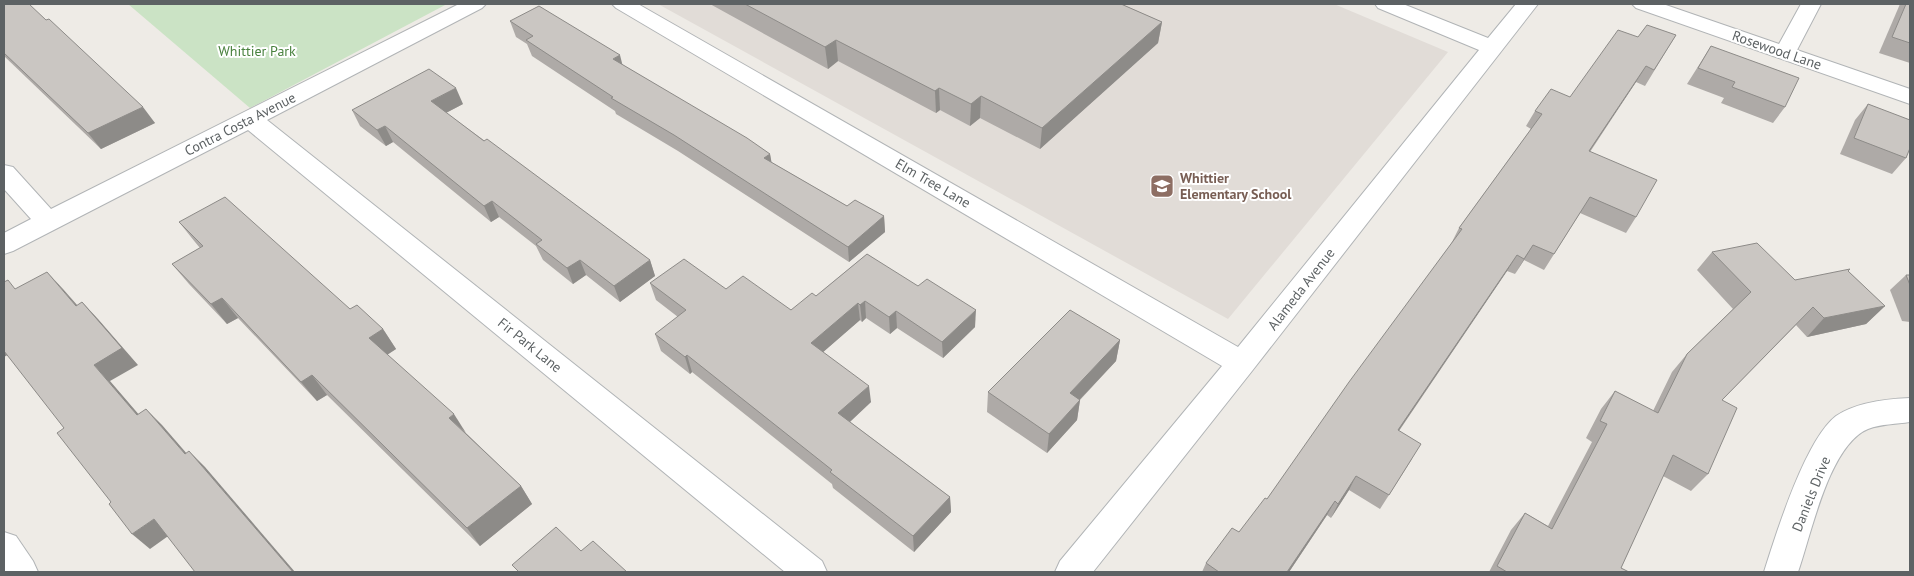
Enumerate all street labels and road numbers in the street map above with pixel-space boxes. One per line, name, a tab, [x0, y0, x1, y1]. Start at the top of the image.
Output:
street label: Rosewood Lane	[1730, 26, 1824, 74]
street label: Contra Costa Avenue	[181, 88, 299, 160]
street label: Elm Tree Lane	[892, 154, 974, 212]
street label: Alameda Avenue	[1263, 244, 1339, 334]
street label: Fir Park Lane	[494, 314, 566, 376]
street label: Daniels Drive	[1788, 454, 1834, 534]

